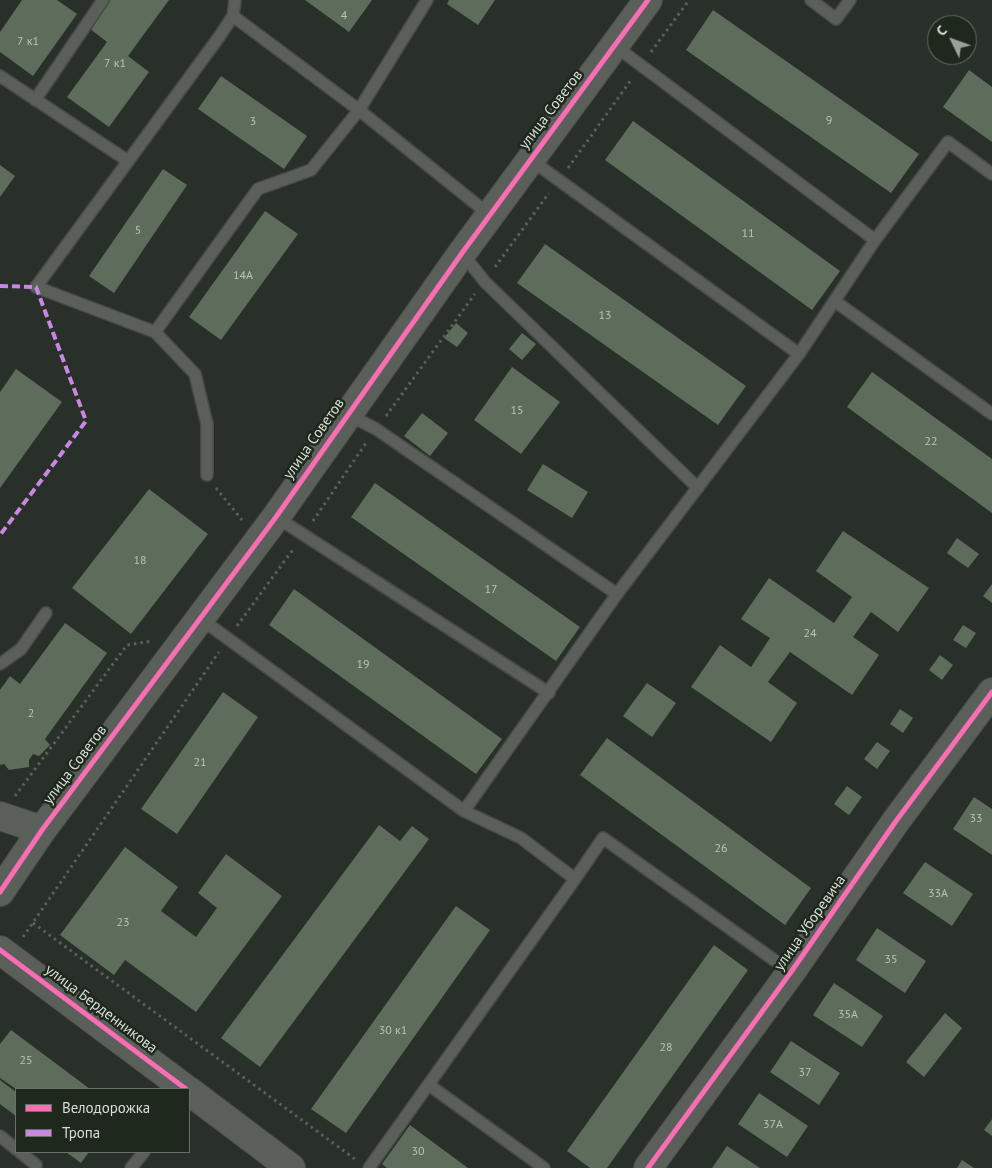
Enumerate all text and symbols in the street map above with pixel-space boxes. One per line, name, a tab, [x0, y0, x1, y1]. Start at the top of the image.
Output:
house number: 4	[341, 9, 347, 23]
north arrow	[927, 15, 977, 65]
text: С	[932, 22, 951, 40]
house number: 7 к1	[17, 35, 39, 49]
house number: 7 к1	[104, 57, 126, 71]
street label: улица Советов	[515, 67, 587, 153]
house number: 9	[826, 114, 832, 128]
house number: 3	[250, 115, 256, 129]
house number: 5	[135, 224, 141, 238]
house number: 11	[741, 227, 755, 241]
house number: 14А	[233, 269, 253, 283]
house number: 13	[598, 309, 612, 323]
street label: улица Советов	[279, 395, 349, 483]
house number: 15	[510, 404, 524, 418]
house number: 22	[924, 435, 938, 449]
house number: 18	[133, 554, 147, 568]
house number: 17	[484, 583, 498, 597]
house number: 24	[803, 627, 817, 641]
house number: 19	[356, 658, 370, 672]
house number: 2	[28, 707, 34, 721]
street label: улица Советов	[39, 722, 111, 808]
house number: 21	[193, 756, 207, 770]
house number: 33	[969, 812, 983, 826]
house number: 26	[714, 842, 728, 856]
street label: улица Уборевича	[770, 872, 850, 974]
house number: 33А	[928, 887, 948, 901]
house number: 23	[116, 916, 130, 930]
house number: 35	[884, 953, 898, 967]
street label: улица Берденникова	[41, 961, 161, 1057]
house number: 35А	[838, 1008, 858, 1022]
house number: 30 к1	[379, 1024, 407, 1038]
house number: 28	[659, 1041, 673, 1055]
house number: 25	[19, 1054, 33, 1068]
house number: 37	[798, 1066, 812, 1080]
legend	[15, 1088, 190, 1153]
text: Велодорожка	[62, 1098, 150, 1117]
house number: 37А	[763, 1118, 783, 1132]
text: Тропа	[62, 1123, 100, 1142]
house number: 30	[411, 1145, 425, 1159]

